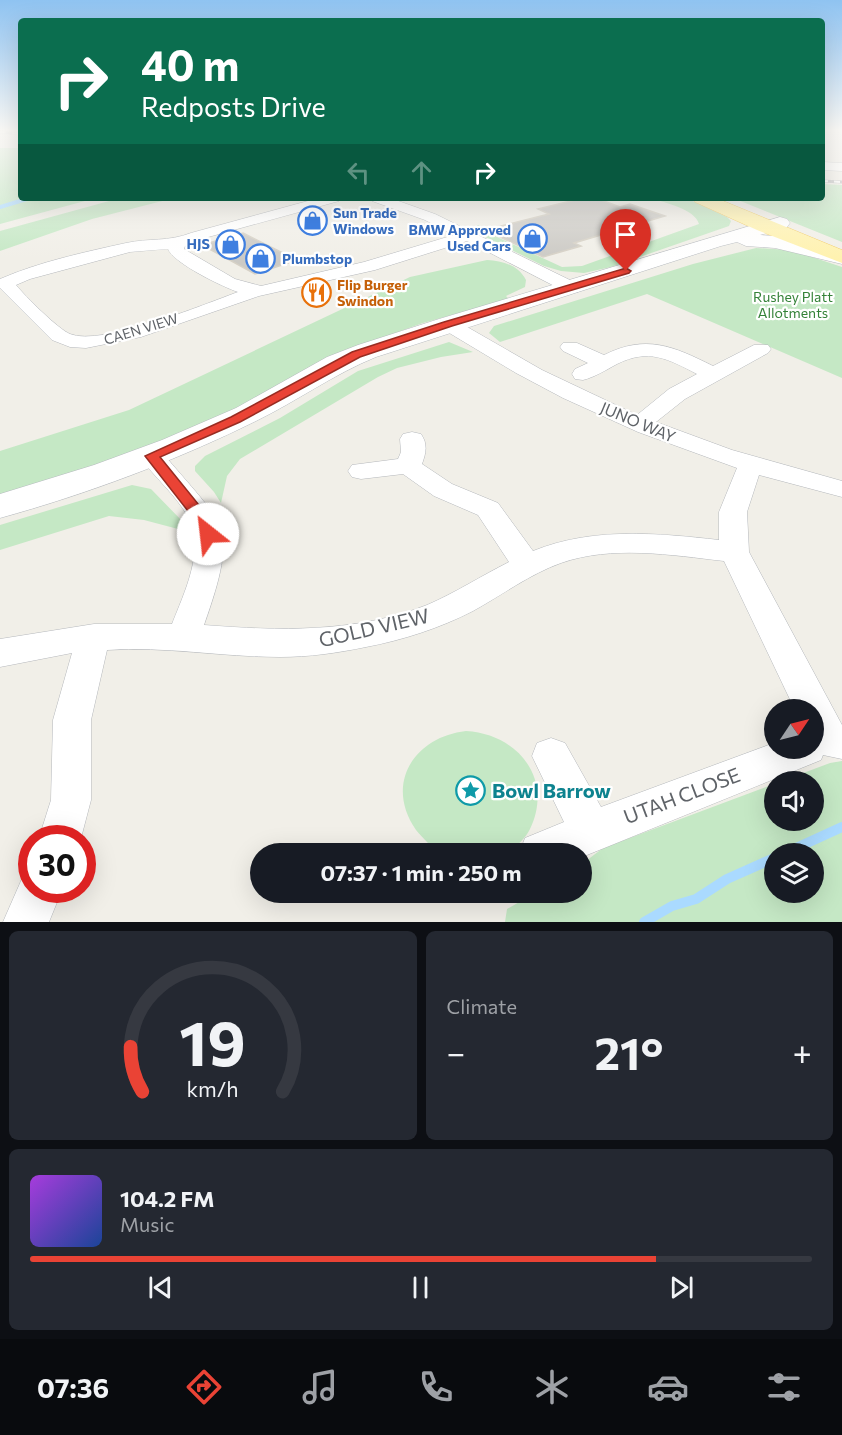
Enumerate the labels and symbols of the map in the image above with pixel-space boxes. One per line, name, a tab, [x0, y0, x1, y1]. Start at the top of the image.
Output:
place label: Sun Trade Windows	[333, 204, 397, 237]
shop icon: Sun Trade Windows	[296, 205, 328, 237]
pin	[600, 209, 651, 271]
place label: BMW Approved Used Cars	[408, 221, 511, 254]
shop icon: BMW Approved Used Cars	[516, 222, 548, 254]
shop icon: HJS	[215, 228, 247, 260]
place label: HJS	[187, 235, 210, 252]
shop icon: Plumbstop	[245, 243, 277, 275]
place label: Plumbstop	[282, 250, 352, 267]
place label: Flip Burger Swindon	[337, 276, 408, 309]
restaurant icon: Flip Burger Swindon	[300, 277, 332, 309]
park label: Rushey Platt Allotments	[753, 288, 833, 321]
street label: CAEN VIEW	[102, 309, 180, 348]
street label: JUNO WAY	[598, 397, 679, 446]
position arrow	[176, 502, 240, 566]
street label: GOLD VIEW	[316, 603, 431, 651]
north arrow	[764, 699, 824, 759]
street label: UTAH CLOSE	[620, 762, 743, 828]
place icon: Bowl Barrow	[455, 775, 487, 807]
place label: Bowl Barrow	[492, 778, 611, 802]
speed limit sign: 30	[18, 825, 96, 903]

